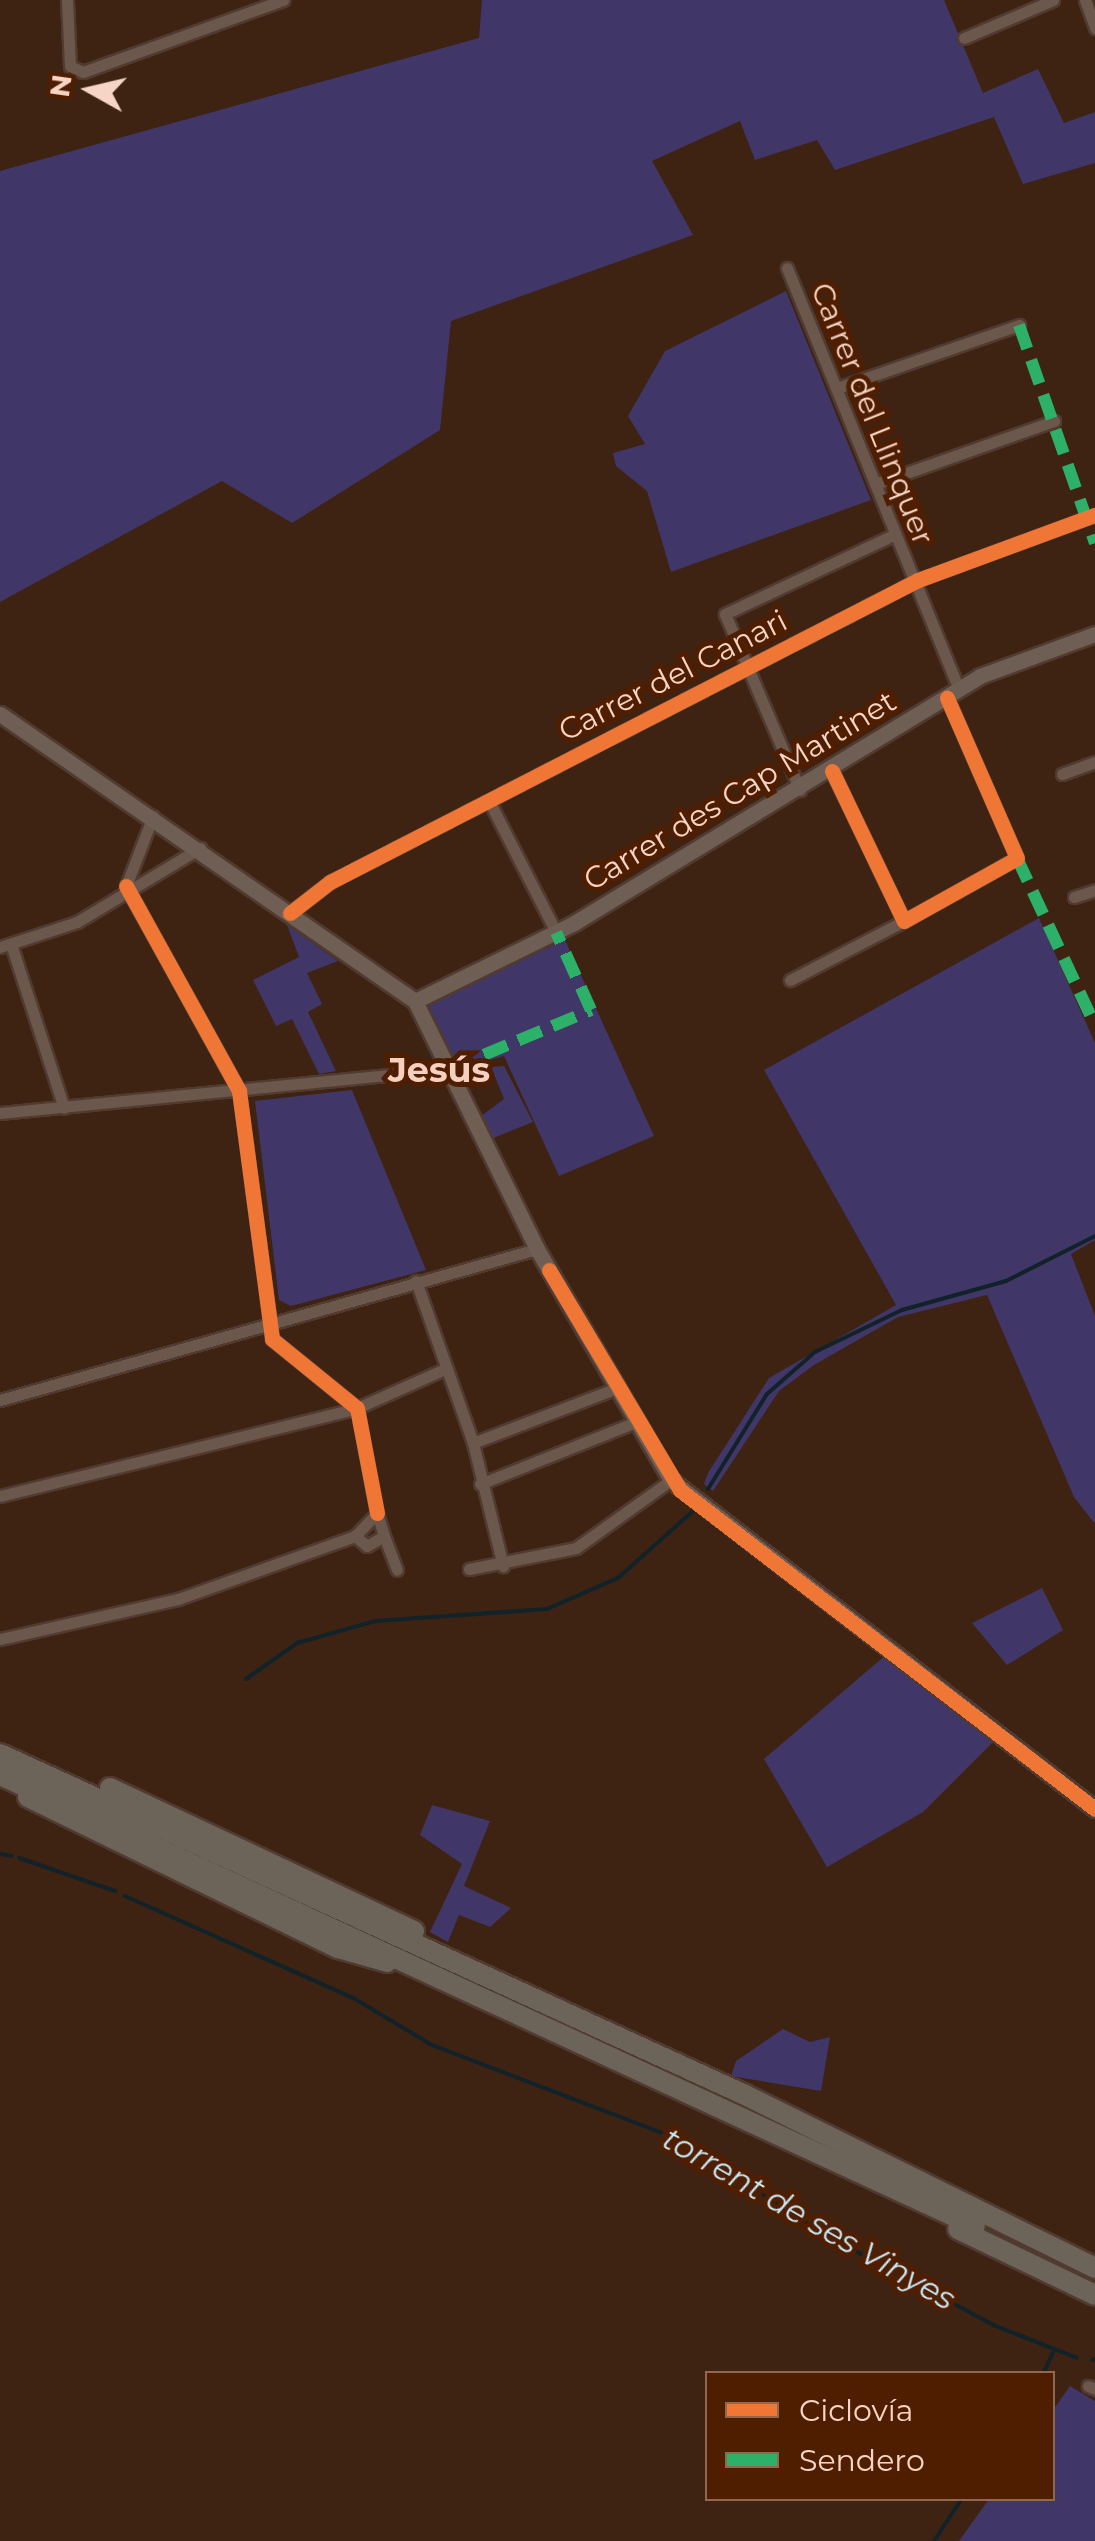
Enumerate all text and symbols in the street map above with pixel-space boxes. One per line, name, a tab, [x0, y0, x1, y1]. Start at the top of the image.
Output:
north arrow	[40, 40, 140, 140]
text: N	[42, 72, 79, 99]
street label: Carrer del Llinquer	[803, 278, 941, 550]
street label: Carrer del Canari	[553, 603, 793, 749]
street label: Carrer des Cap Martinet	[577, 683, 903, 899]
district label: Jesús	[388, 1049, 490, 1091]
water label: torrent de ses Vinyes	[656, 2120, 962, 2318]
legend	[705, 2371, 1055, 2501]
text: Ciclovía	[799, 2392, 913, 2429]
text: Sendero	[799, 2442, 925, 2479]

